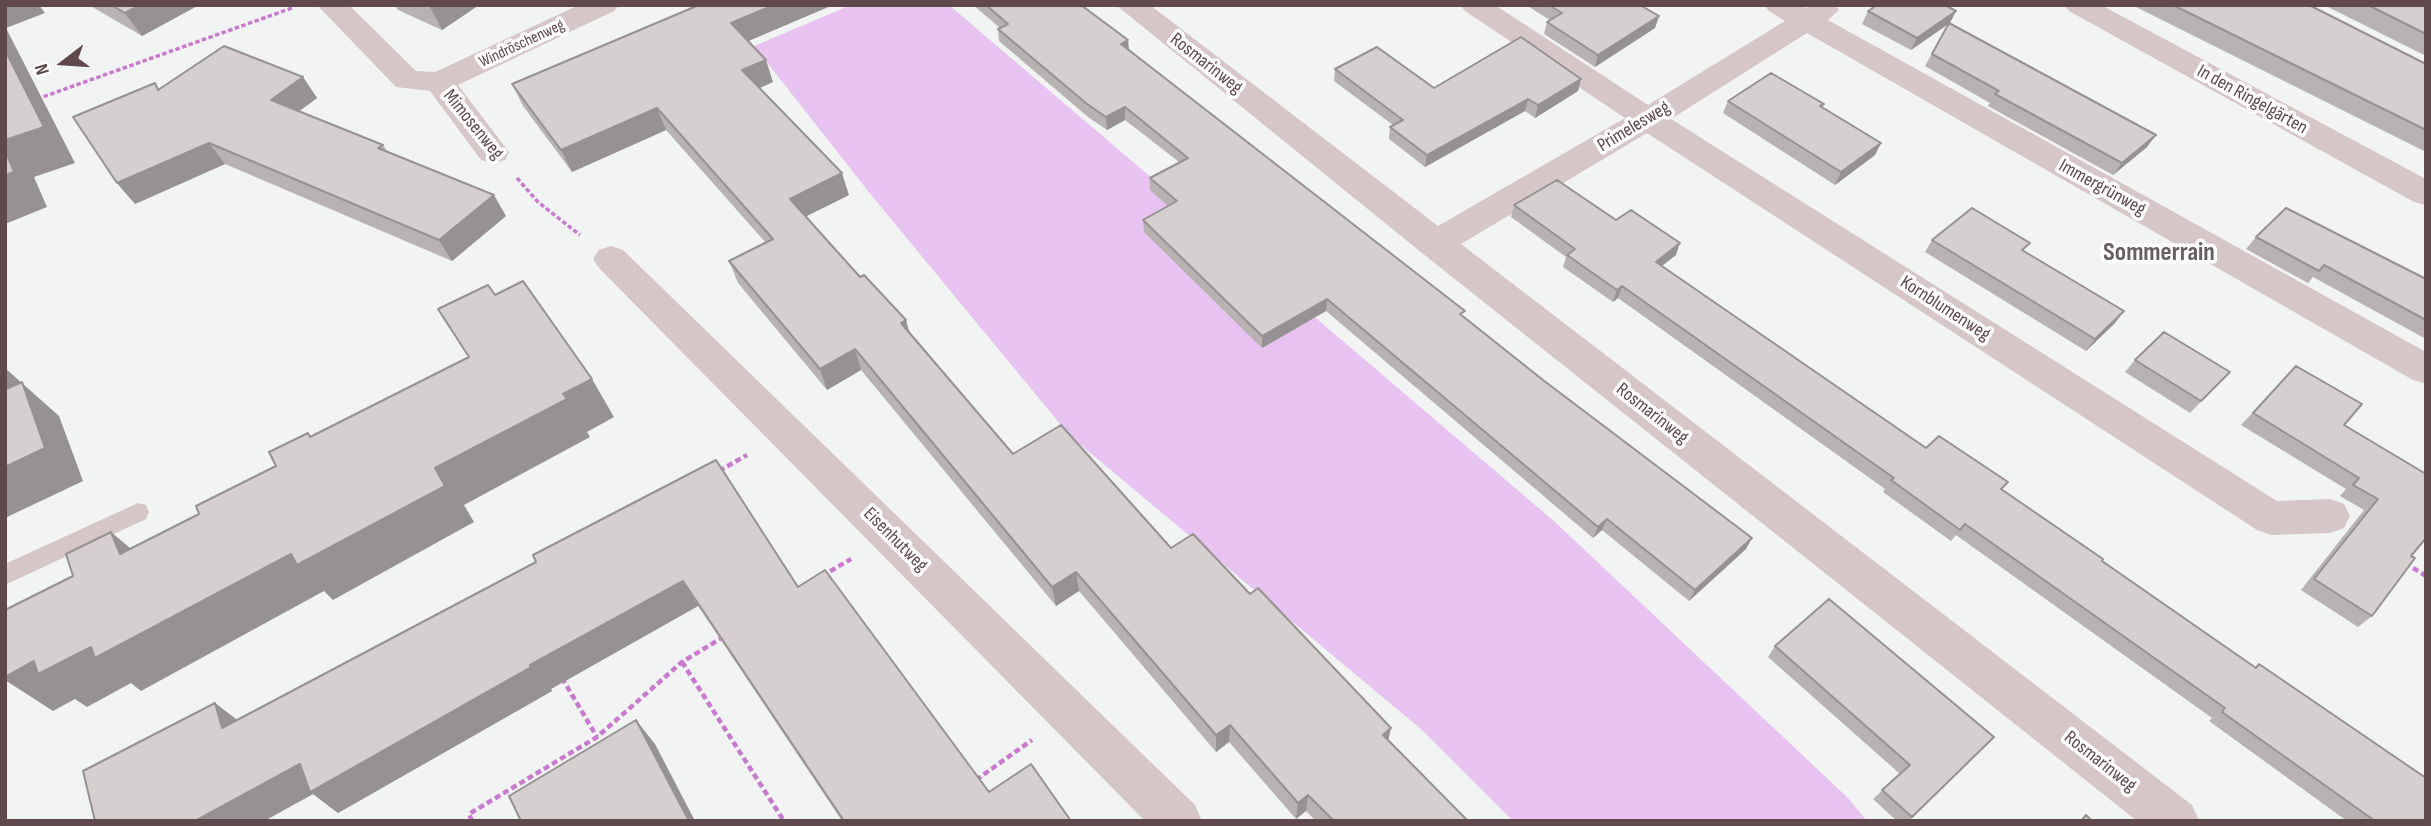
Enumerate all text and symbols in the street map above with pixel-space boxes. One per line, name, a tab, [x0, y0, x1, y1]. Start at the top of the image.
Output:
street label: Windröschenweg	[476, 16, 568, 72]
north arrow	[28, 28, 98, 98]
street label: Rosmarinweg	[1165, 29, 1247, 99]
street label: In den Ringelgärten	[2193, 60, 2311, 140]
text: N	[30, 61, 55, 78]
street label: Mimosenweg	[438, 85, 508, 165]
street label: Primelesweg	[1594, 96, 1674, 158]
street label: Immergrünweg	[2055, 155, 2149, 221]
district label: Sommerrain	[2103, 237, 2215, 269]
street label: Kornblumenweg	[1896, 271, 1994, 347]
street label: Rosmarinweg	[1611, 379, 1693, 449]
street label: Eisenhutweg	[858, 503, 932, 577]
street label: Rosmarinweg	[2059, 727, 2141, 797]

